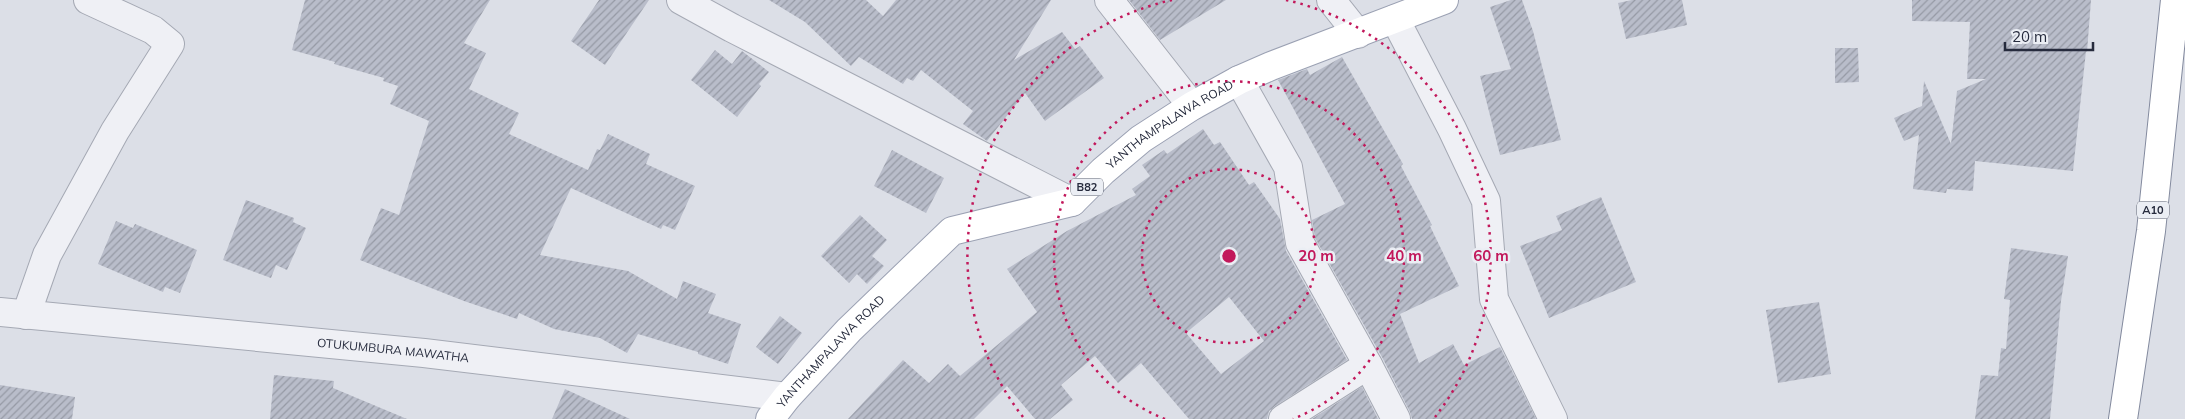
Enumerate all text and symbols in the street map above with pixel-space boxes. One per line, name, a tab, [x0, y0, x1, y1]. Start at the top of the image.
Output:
scale bar	[2005, 20, 2092, 52]
text: 20 m	[2012, 27, 2047, 46]
street label: YANTHAMPALAWA ROAD	[1102, 77, 1236, 173]
road number: B82	[1071, 178, 1103, 196]
road number: A10	[2137, 202, 2169, 218]
text: 20 m	[1298, 246, 1334, 265]
text: 40 m	[1386, 246, 1422, 265]
text: 60 m	[1473, 246, 1509, 265]
centre of rings	[1220, 247, 1238, 265]
street label: YANTHAMPALAWA ROAD	[773, 292, 888, 411]
street label: OTUKUMBURA MAWATHA	[316, 335, 470, 365]

